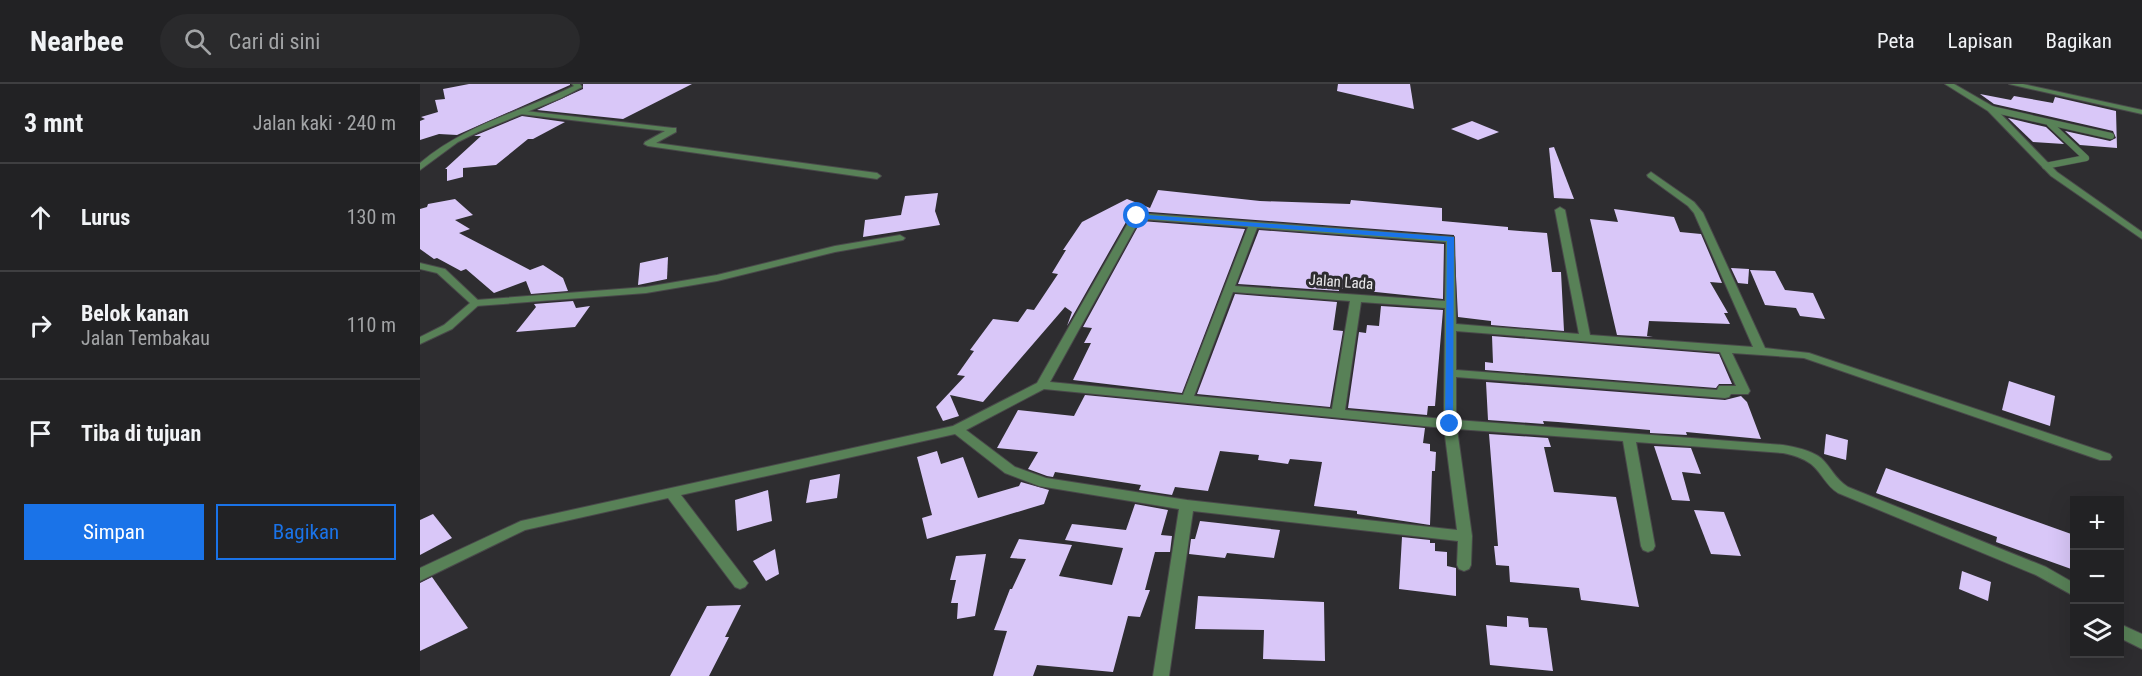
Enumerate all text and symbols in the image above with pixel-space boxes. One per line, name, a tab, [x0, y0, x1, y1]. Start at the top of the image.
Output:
search box	[160, 14, 580, 68]
text: Nearbee	[30, 25, 124, 58]
icon: search	[181, 25, 214, 58]
text: Cari di sini	[229, 29, 320, 54]
text: Peta	[1877, 29, 1915, 53]
text: Lapisan	[1948, 29, 2013, 53]
text: Bagikan	[2046, 29, 2112, 53]
text: 3 mnt	[24, 108, 83, 138]
text: Jalan kaki · 240 m	[253, 111, 396, 135]
icon: ahead	[24, 201, 57, 234]
route start	[1123, 202, 1149, 228]
text: Lurus	[81, 205, 130, 230]
text: 130 m	[347, 205, 396, 229]
street label: Jalan Lada	[1308, 271, 1374, 293]
text: Belok kanan	[81, 301, 189, 326]
icon: right	[24, 309, 57, 342]
text: 110 m	[347, 313, 396, 337]
text: Jalan Tembakau	[81, 326, 210, 350]
route end	[1436, 410, 1462, 436]
icon: arrive	[24, 417, 57, 450]
text: Tiba di tujuan	[81, 421, 201, 446]
map controls	[2070, 496, 2124, 658]
button: +	[2070, 496, 2124, 550]
button: Simpan	[24, 504, 204, 560]
button: Bagikan	[216, 504, 396, 560]
button: −	[2070, 550, 2124, 604]
button: layers	[2070, 604, 2124, 658]

